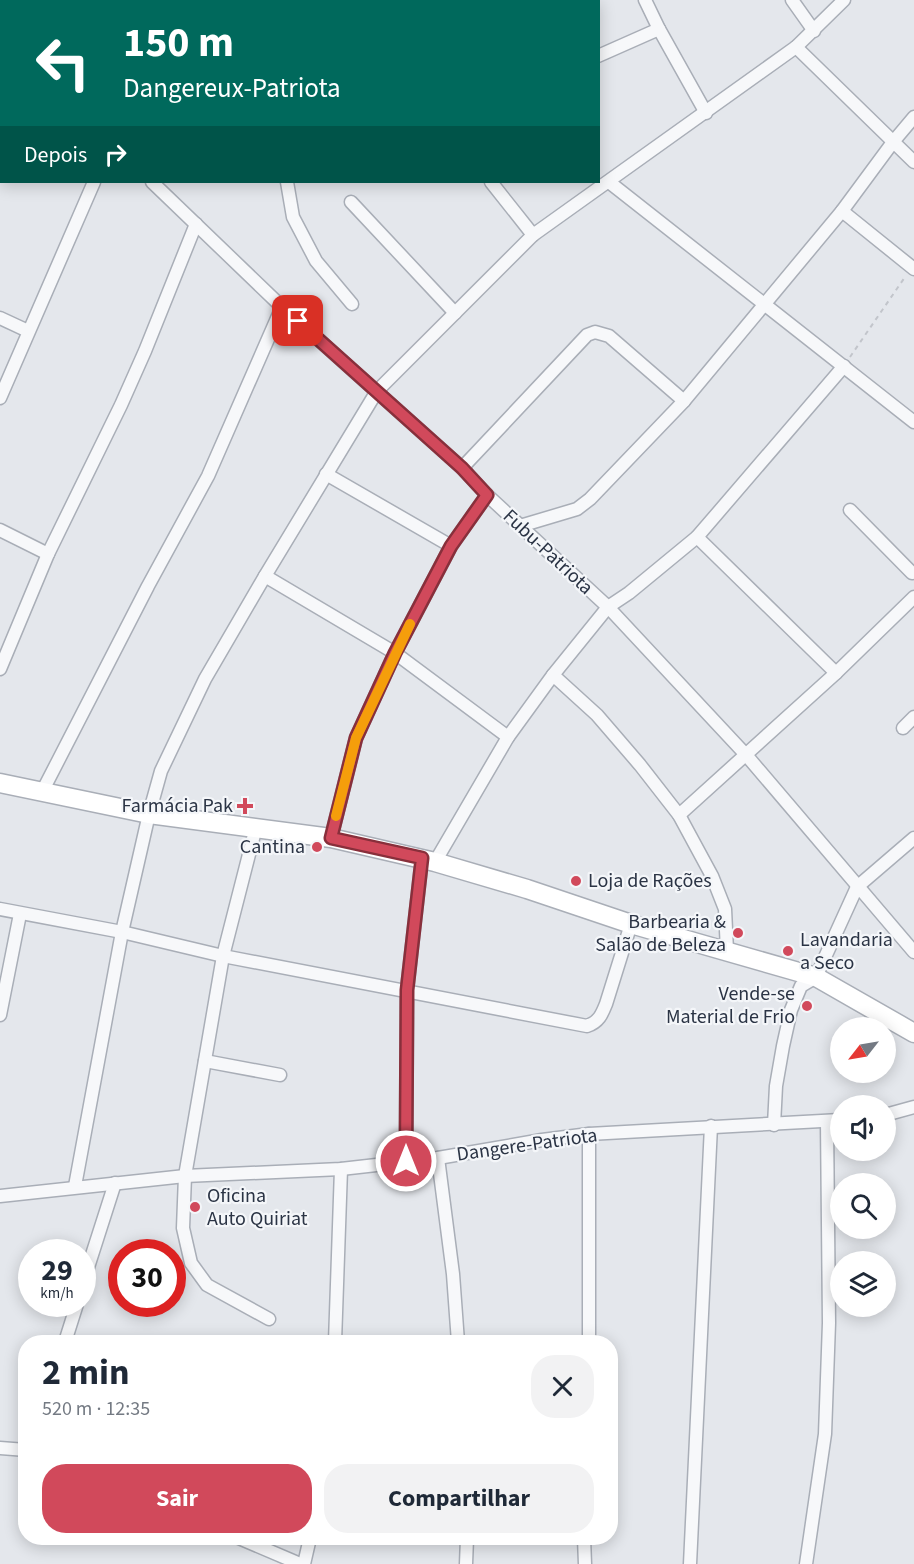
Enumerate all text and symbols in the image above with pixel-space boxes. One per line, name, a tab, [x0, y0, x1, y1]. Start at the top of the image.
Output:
text: 150 m	[123, 13, 234, 73]
icon: left	[24, 24, 102, 102]
text: Dangereux-Patriota	[123, 69, 341, 108]
icon: right	[99, 138, 132, 171]
text: Depois	[24, 139, 87, 171]
pin	[272, 295, 323, 346]
icon: arrive	[281, 304, 314, 337]
street label: Fubu-Patriota	[497, 503, 599, 601]
place label: Farmácia Pak	[122, 792, 233, 820]
marker: Farmácia Pak	[238, 799, 252, 813]
place label: Cantina	[240, 833, 305, 861]
marker: Cantina	[310, 840, 324, 854]
place label: Loja de Rações	[588, 867, 712, 895]
marker: Loja de Rações	[569, 874, 583, 888]
place label: Barbearia & Salão de Beleza	[595, 908, 726, 959]
marker: Barbearia & Salão de Beleza	[731, 926, 745, 940]
place label: Lavandaria a Seco	[800, 926, 893, 977]
marker: Lavandaria a Seco	[781, 944, 795, 958]
place label: Vende-se Material de Frio	[666, 980, 795, 1031]
marker: Vende-se Material de Frio	[800, 999, 814, 1013]
north arrow	[830, 1017, 896, 1083]
map controls	[830, 1017, 896, 1317]
button: sound	[830, 1095, 896, 1161]
street label: Dangere-Patriota	[455, 1121, 599, 1169]
position arrow	[374, 1129, 438, 1193]
button: search	[830, 1173, 896, 1239]
place label: Oficina Auto Quiriat	[207, 1182, 308, 1233]
marker: Oficina Auto Quiriat	[188, 1200, 202, 1214]
speed limit sign: 30	[108, 1239, 186, 1317]
text: 29	[41, 1249, 73, 1292]
button: layers	[830, 1251, 896, 1317]
text: km/h	[40, 1283, 74, 1304]
text: 2 min	[42, 1347, 130, 1398]
button: close	[531, 1355, 594, 1418]
text: 520 m · 12:35	[42, 1395, 150, 1423]
button: Sair	[42, 1464, 312, 1533]
button: Compartilhar	[324, 1464, 594, 1533]

